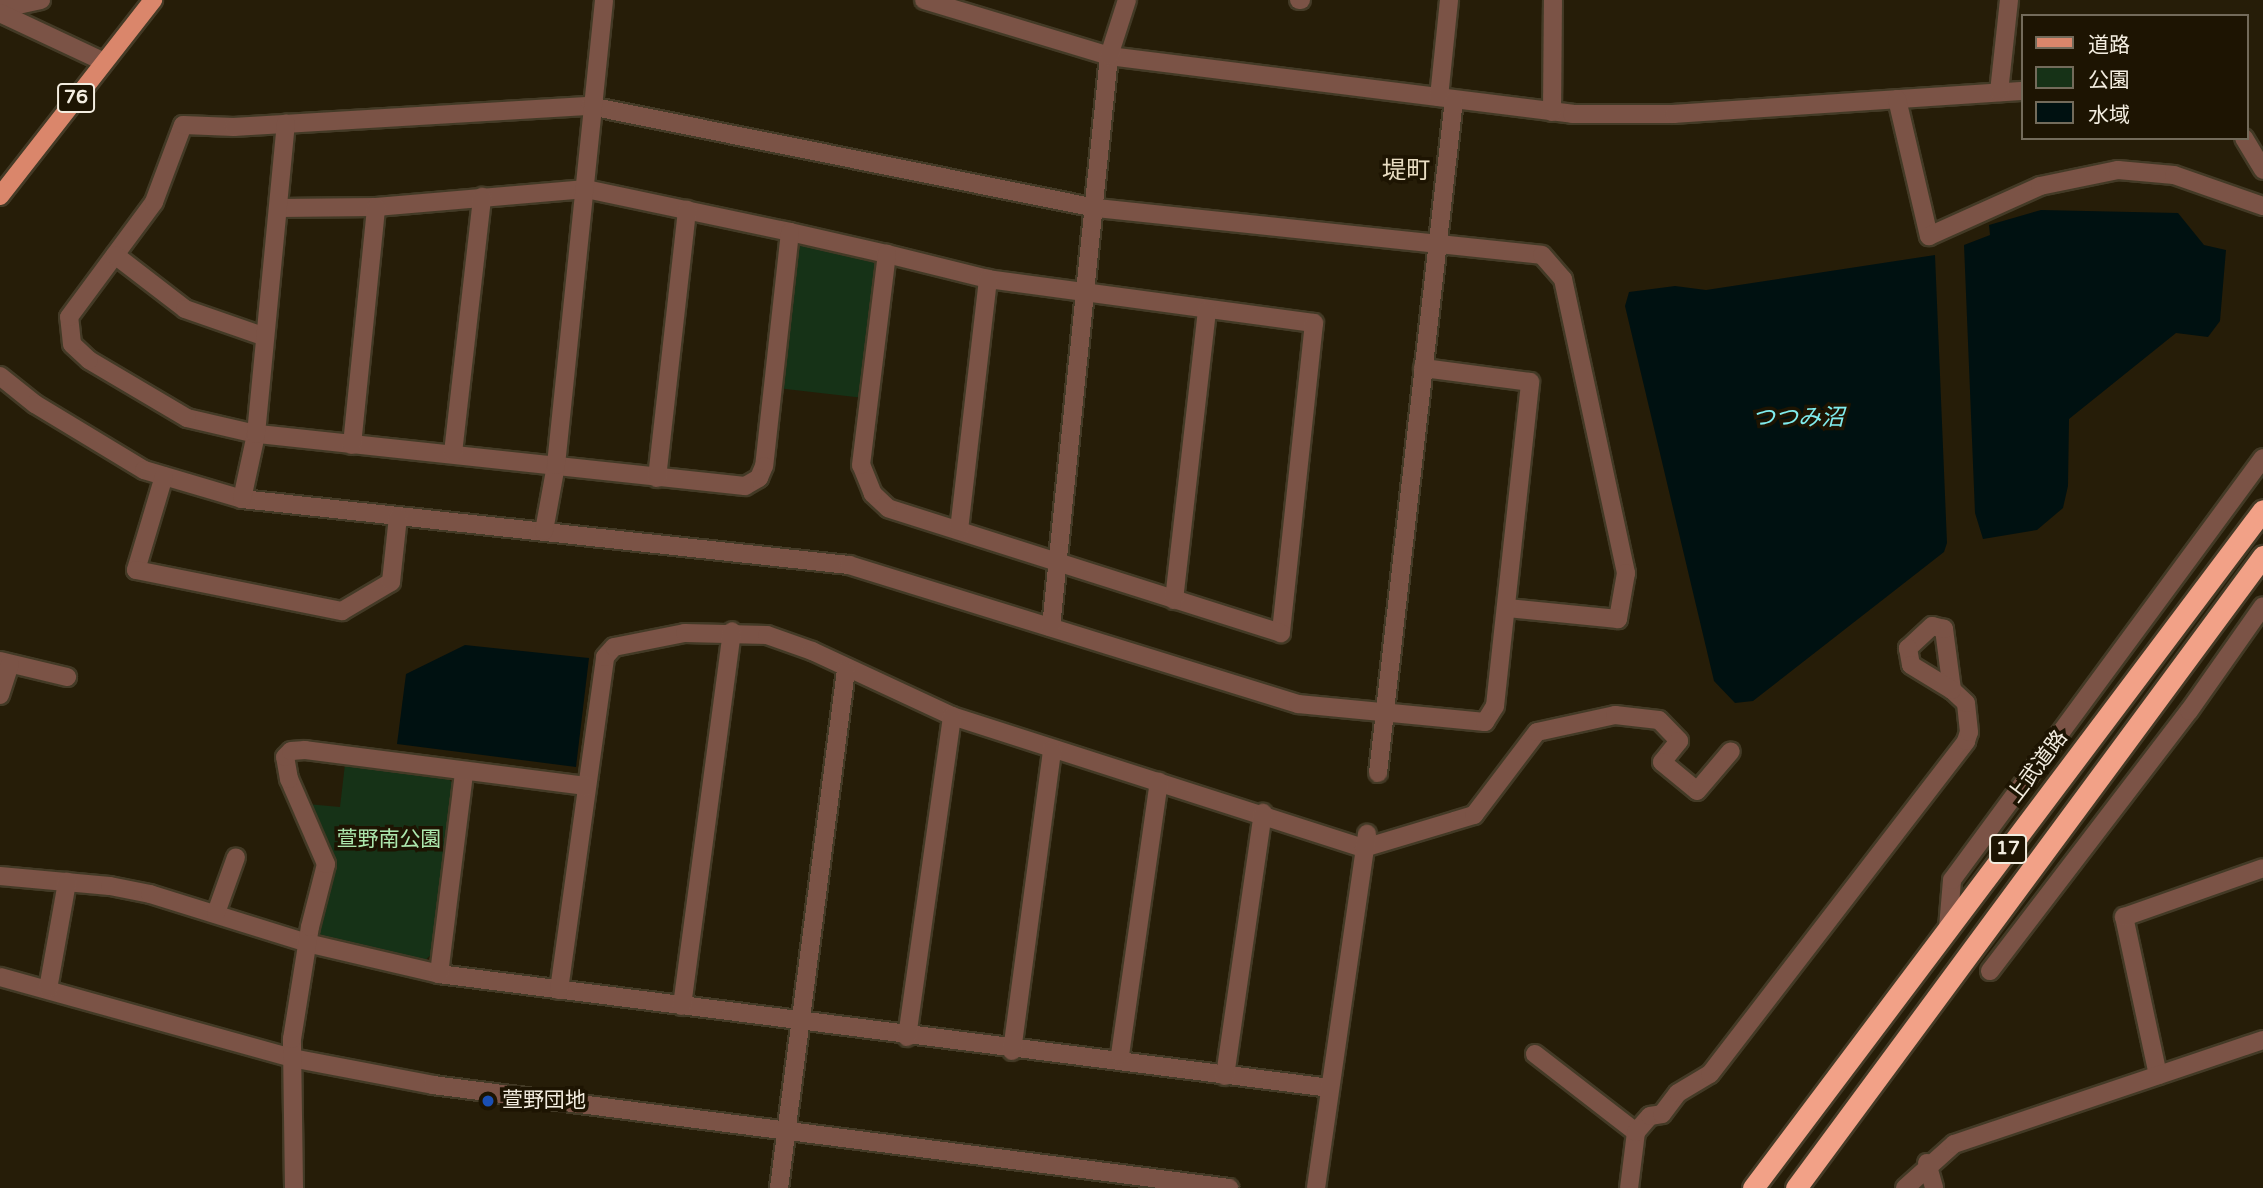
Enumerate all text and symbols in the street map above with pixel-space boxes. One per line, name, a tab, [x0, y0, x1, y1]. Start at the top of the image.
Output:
legend	[2022, 14, 2249, 140]
text: 道路	[2088, 33, 2130, 58]
text: 公園	[2088, 68, 2130, 93]
road number: 76	[57, 82, 95, 114]
text: 水域	[2088, 103, 2130, 128]
district label: 堤町	[1382, 157, 1430, 185]
water label: つつみ沼	[1752, 404, 1844, 432]
street label: 上武道路	[2003, 726, 2073, 808]
park label: 萱野南公園	[337, 827, 441, 853]
road number: 17	[1989, 834, 2027, 864]
place label: 萱野団地	[502, 1088, 586, 1114]
marker: 萱野団地	[480, 1093, 496, 1109]

